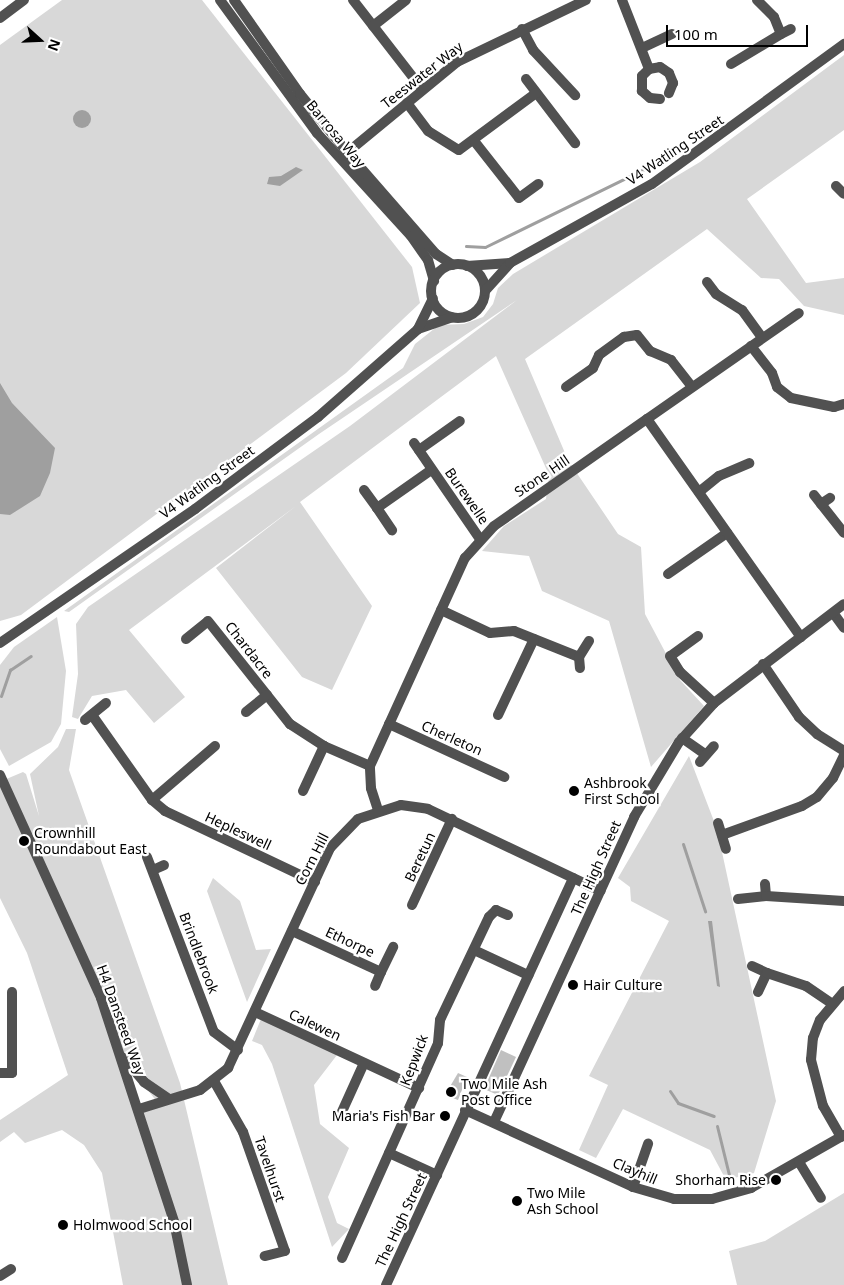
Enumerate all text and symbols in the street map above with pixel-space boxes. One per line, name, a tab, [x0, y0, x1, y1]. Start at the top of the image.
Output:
north arrow	[15, 15, 65, 65]
scale bar	[669, 15, 812, 47]
text: 100 m	[674, 24, 718, 44]
text: N	[44, 37, 65, 54]
street label: Teeswater Way	[378, 38, 466, 112]
street label: Barrosa Way	[303, 97, 369, 171]
street label: V4 Watling Street	[623, 111, 727, 189]
street label: V4 Watling Street	[156, 442, 258, 522]
street label: Stone Hill	[511, 452, 573, 500]
street label: Burewelle	[442, 465, 492, 527]
street label: Chardacre	[222, 618, 276, 682]
street label: Cherleton	[419, 717, 485, 759]
place label: Ashbrook First School	[584, 775, 660, 808]
marker: Ashbrook First School	[568, 785, 580, 797]
street label: Hepleswell	[202, 808, 274, 854]
street label: The High Street	[568, 818, 624, 918]
place label: Crownhill Roundabout East	[34, 825, 147, 858]
street label: Corn Hill	[292, 830, 332, 888]
street label: Beretun	[401, 830, 439, 884]
marker: Crownhill Roundabout East	[18, 835, 30, 847]
street label: Brindlebrook	[176, 910, 222, 996]
street label: Ethorpe	[323, 923, 377, 961]
street label: H4 Dansteed Way	[93, 962, 149, 1078]
place label: Hair Culture	[583, 977, 662, 993]
marker: Hair Culture	[567, 979, 579, 991]
street label: Calewen	[286, 1006, 344, 1044]
street label: Kepwick	[397, 1032, 431, 1088]
place label: Two Mile Ash Post Office	[461, 1076, 547, 1108]
marker: Two Mile Ash Post Office	[445, 1086, 457, 1098]
place label: Maria's Fish Bar	[332, 1108, 435, 1124]
marker: Maria's Fish Bar	[439, 1110, 451, 1122]
street label: Tavelhurst	[251, 1134, 289, 1204]
street label: Clayhill	[610, 1154, 660, 1188]
street label: The High Street	[372, 1170, 430, 1270]
place label: Shorham Rise	[675, 1172, 766, 1188]
marker: Shorham Rise	[770, 1174, 782, 1186]
place label: Two Mile Ash School	[527, 1185, 599, 1218]
marker: Two Mile Ash School	[511, 1195, 523, 1207]
place label: Holmwood School	[73, 1217, 192, 1233]
marker: Holmwood School	[57, 1219, 69, 1231]

